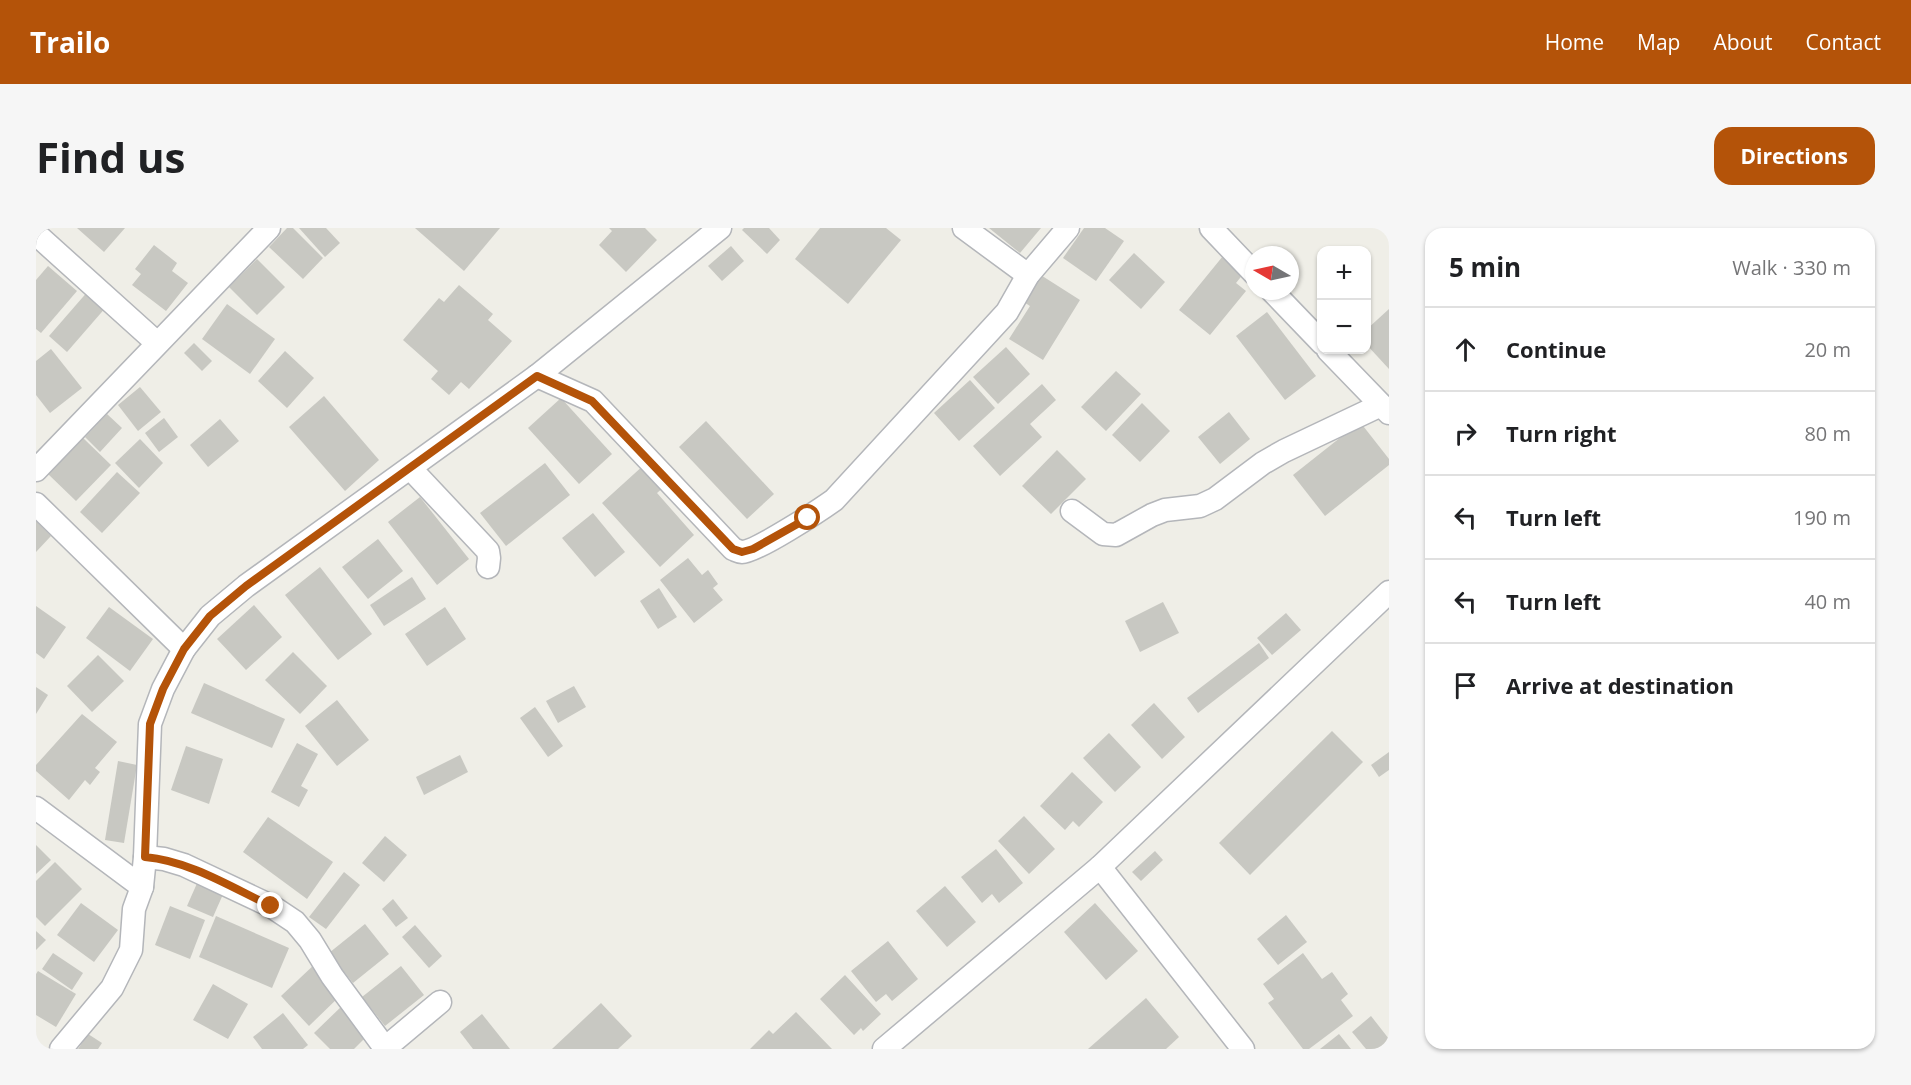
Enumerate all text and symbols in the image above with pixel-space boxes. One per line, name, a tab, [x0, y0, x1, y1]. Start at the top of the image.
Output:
text: Trailo	[30, 23, 110, 61]
text: Home	[1545, 28, 1604, 56]
text: Map	[1637, 28, 1680, 56]
text: About	[1713, 28, 1773, 56]
text: Contact	[1806, 28, 1881, 56]
button: Directions	[1714, 127, 1875, 185]
text: Find us	[36, 128, 185, 185]
north arrow	[1245, 246, 1299, 300]
map controls	[1317, 246, 1371, 354]
button: +	[1317, 246, 1371, 300]
text: 5 min	[1449, 249, 1521, 285]
text: Walk · 330 m	[1732, 254, 1851, 281]
button: −	[1317, 300, 1371, 354]
icon: ahead	[1449, 333, 1482, 366]
text: Continue	[1506, 334, 1606, 364]
text: 20 m	[1804, 336, 1851, 363]
icon: right	[1449, 417, 1482, 450]
text: Turn right	[1506, 418, 1617, 448]
text: 80 m	[1804, 420, 1851, 447]
icon: left	[1449, 501, 1482, 534]
text: Turn left	[1506, 502, 1601, 532]
route start	[794, 504, 820, 530]
text: 190 m	[1793, 504, 1851, 531]
icon: left	[1449, 585, 1482, 618]
text: Turn left	[1506, 586, 1601, 616]
text: 40 m	[1804, 588, 1851, 615]
icon: arrive	[1449, 669, 1482, 702]
text: Arrive at destination	[1506, 670, 1734, 700]
route end	[257, 892, 283, 918]

